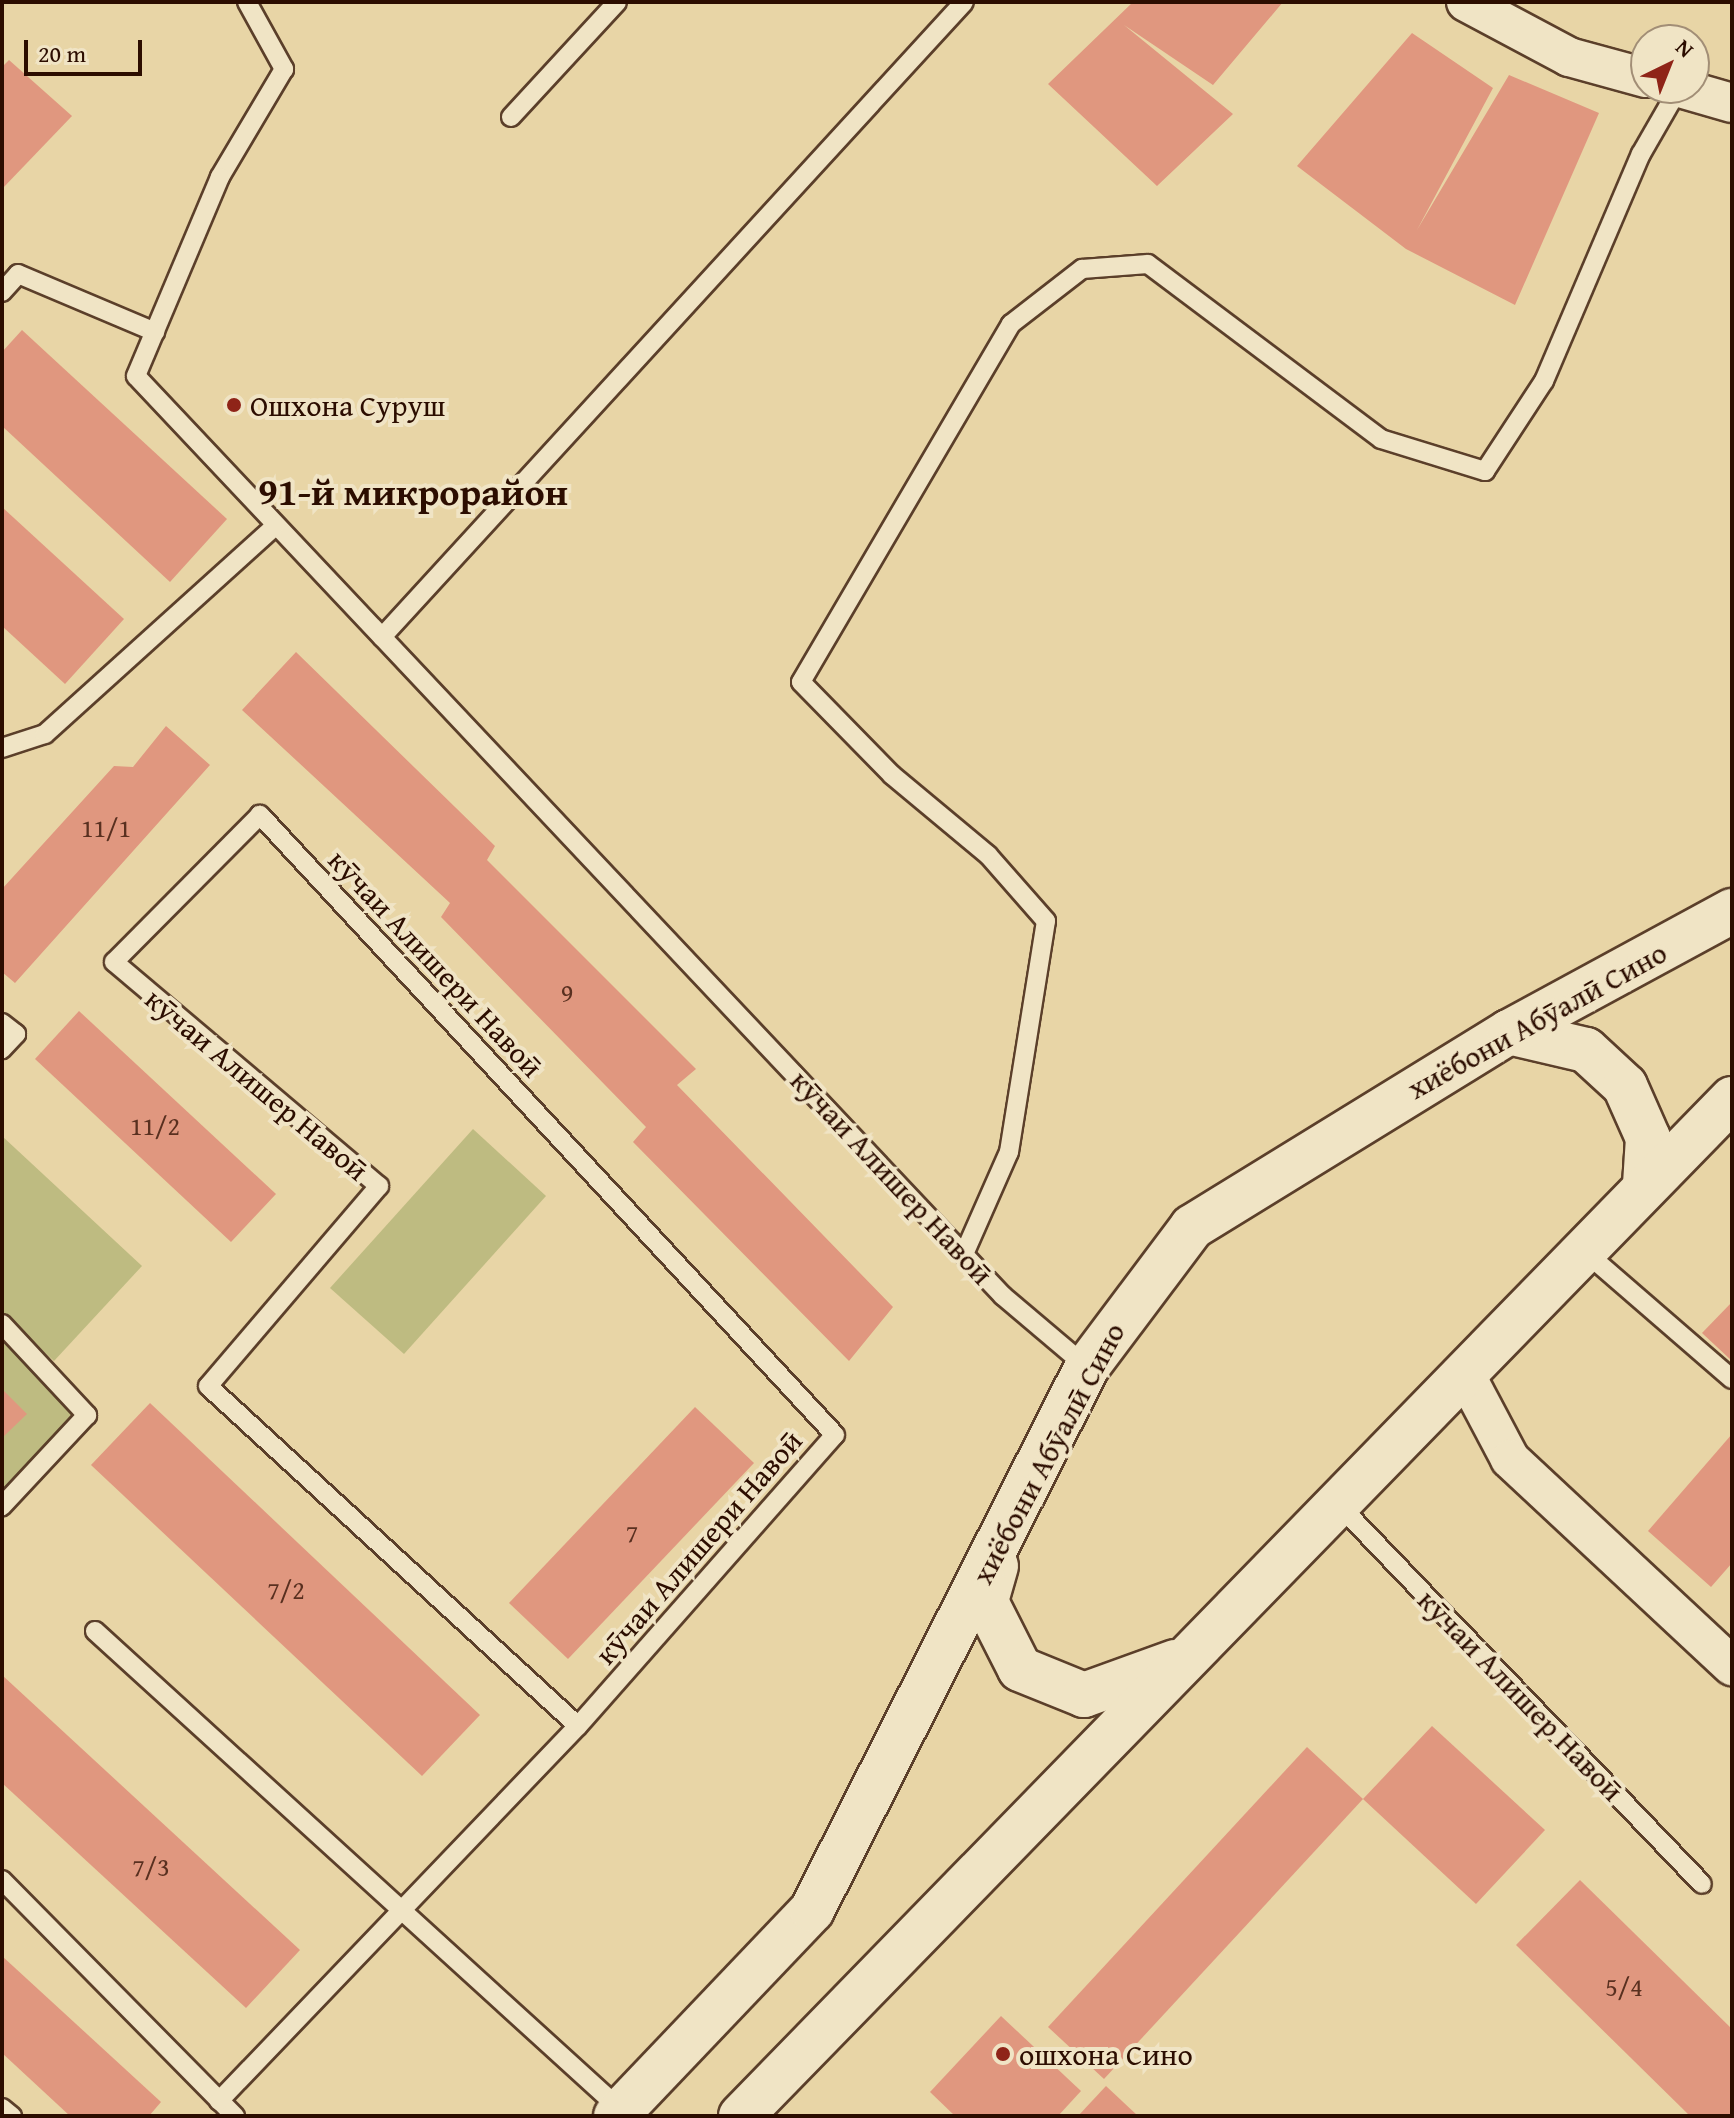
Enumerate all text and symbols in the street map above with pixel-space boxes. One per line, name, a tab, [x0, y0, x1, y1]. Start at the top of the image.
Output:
scale bar	[28, 24, 146, 74]
north arrow	[1630, 24, 1710, 104]
text: N	[1669, 31, 1701, 65]
text: 20 m	[38, 36, 86, 71]
place label: Ошхона Суруш	[250, 387, 446, 423]
marker: Ошхона Суруш	[225, 396, 243, 414]
district label: 91-й микрорайон	[258, 469, 568, 515]
house number: 11/1	[81, 812, 131, 844]
street label: кӯчаи Алишери Навоӣ	[321, 842, 551, 1084]
street label: хиёбони Абӯалӣ Сино	[1401, 934, 1673, 1106]
house number: 9	[561, 977, 573, 1009]
street label: кӯчаи Алишер Навоӣ	[138, 980, 376, 1188]
street label: кӯчаи Алишер Навоӣ	[783, 1062, 1001, 1292]
house number: 11/2	[130, 1110, 180, 1142]
street label: хиёбони Абӯалӣ Сино	[964, 1316, 1132, 1590]
street label: кӯчаи Алишери Навоӣ	[587, 1423, 809, 1671]
house number: 7	[626, 1517, 638, 1549]
house number: 7/2	[267, 1574, 305, 1606]
street label: кӯчаи Алишер Навоӣ	[1411, 1582, 1631, 1808]
house number: 7/3	[132, 1851, 170, 1883]
house number: 5/4	[1605, 1971, 1643, 2003]
place label: ошхона Сино	[1019, 2036, 1193, 2072]
marker: ошхона Сино	[994, 2045, 1012, 2063]

